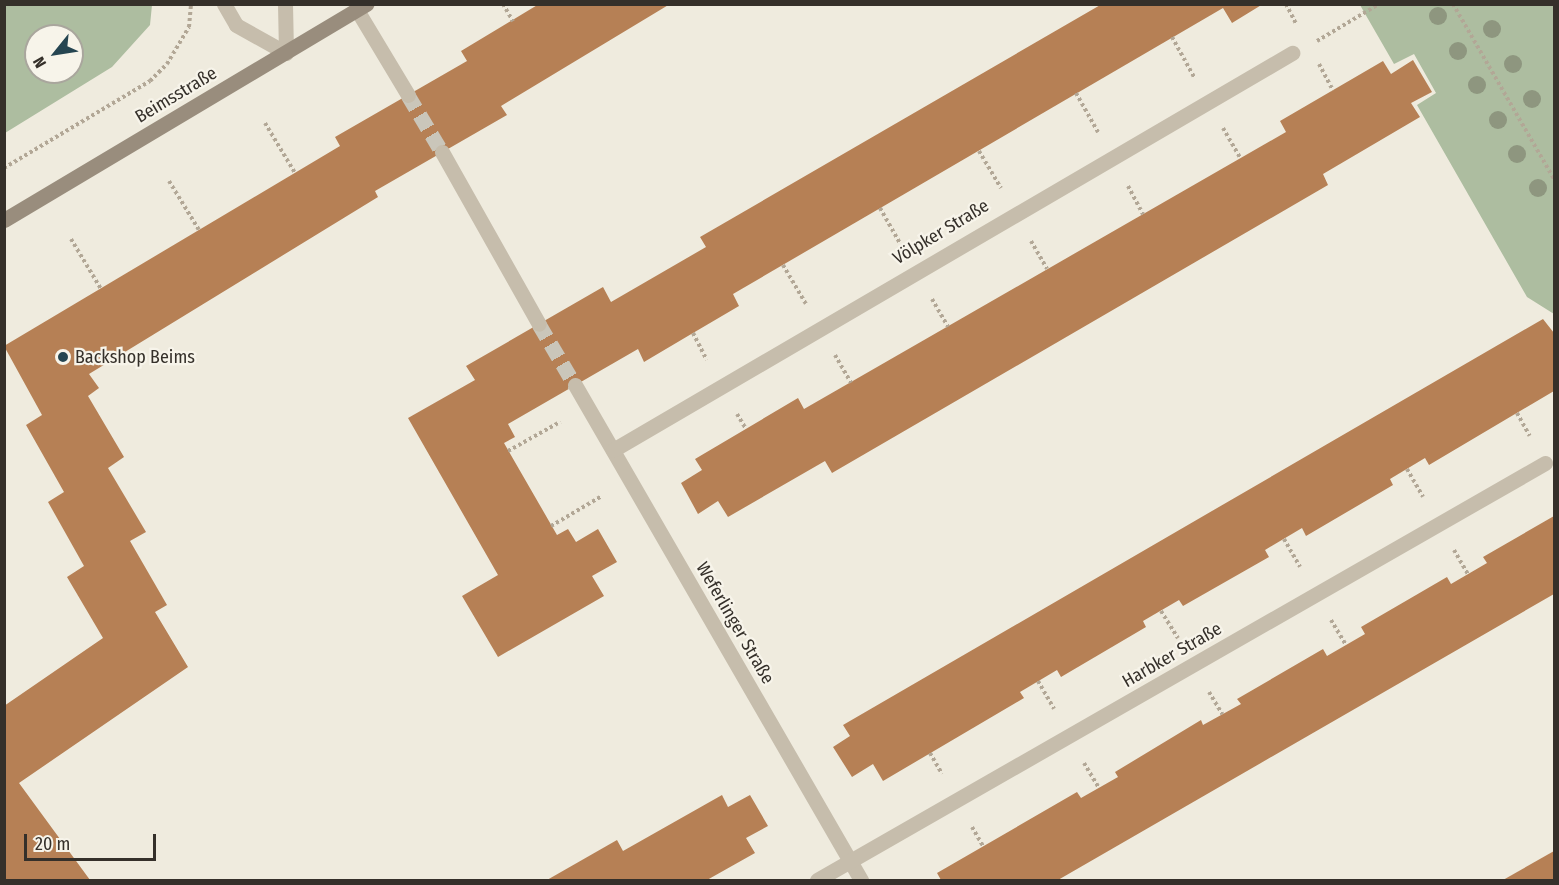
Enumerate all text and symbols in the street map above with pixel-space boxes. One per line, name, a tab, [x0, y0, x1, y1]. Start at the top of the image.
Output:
north arrow	[24, 24, 84, 84]
text: N	[29, 53, 50, 71]
street label: Beimsstraße	[131, 62, 221, 128]
street label: Völpker Straße	[889, 195, 993, 269]
place label: Backshop Beims	[75, 346, 195, 368]
marker: Backshop Beims	[56, 350, 70, 364]
street label: Weferlinger Straße	[691, 558, 779, 688]
street label: Harbker Straße	[1118, 618, 1226, 692]
scale bar	[27, 822, 159, 860]
text: 20 m	[35, 833, 70, 855]

